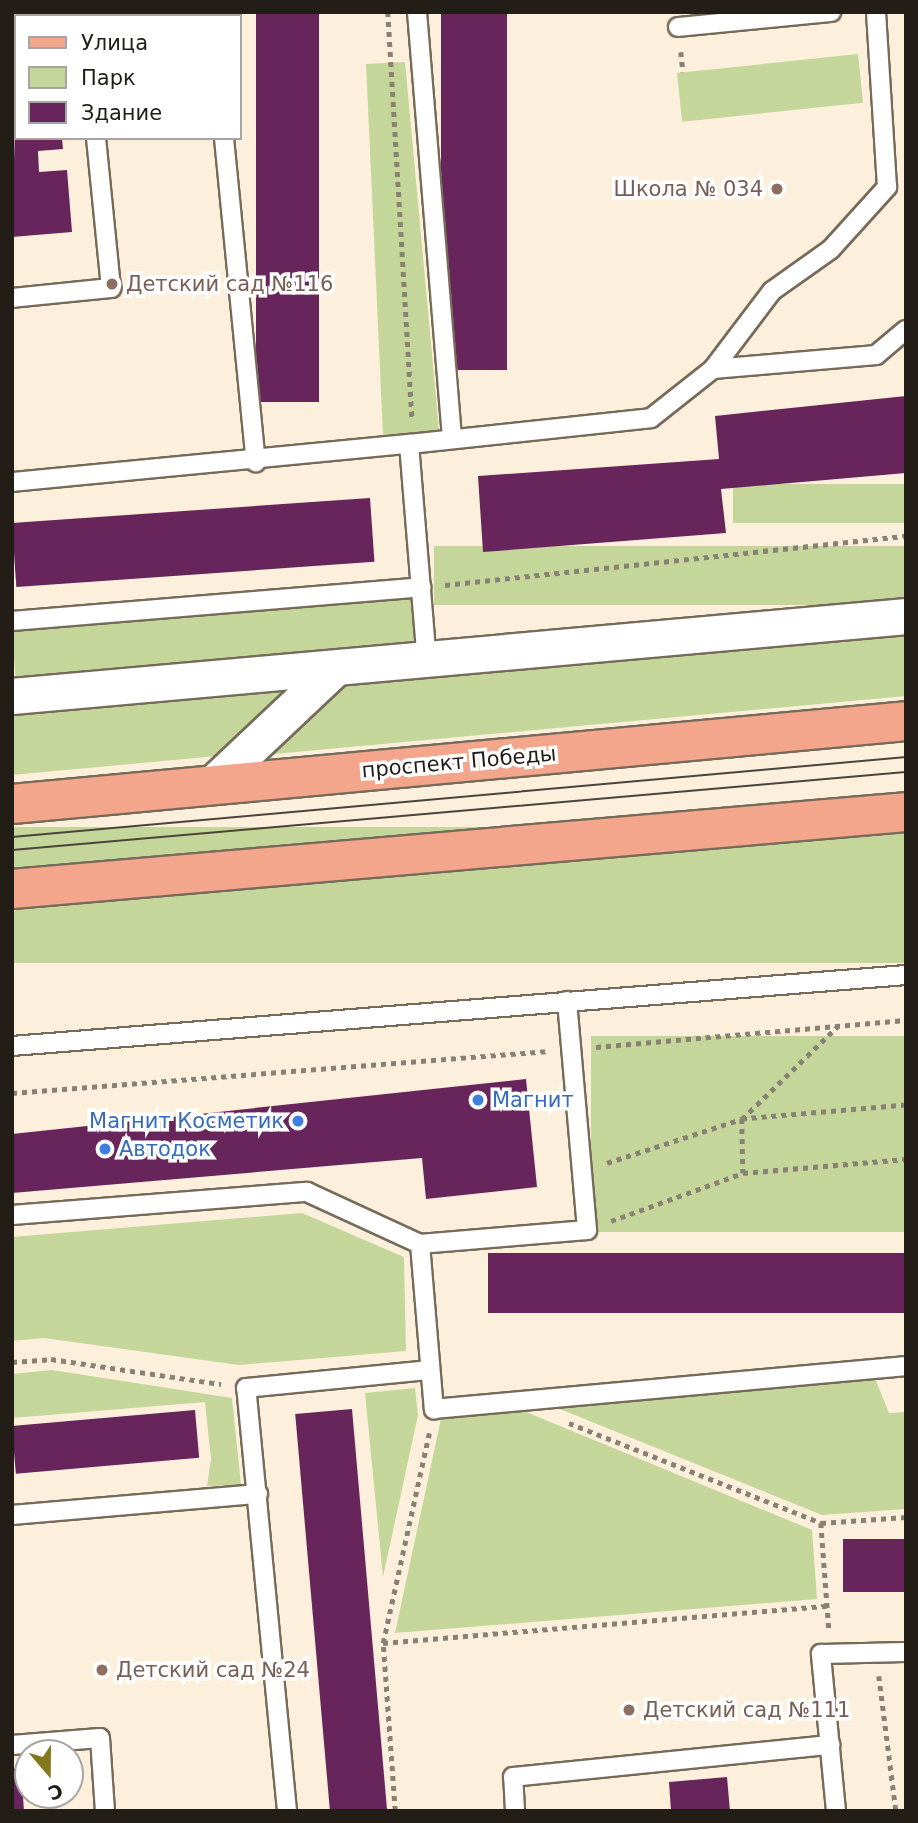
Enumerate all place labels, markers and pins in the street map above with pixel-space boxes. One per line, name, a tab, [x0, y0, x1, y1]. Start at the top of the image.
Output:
place label: Школа № 034	[613, 176, 763, 202]
marker: Школа № 034	[769, 181, 785, 197]
place label: Детский сад №116	[126, 271, 333, 297]
marker: Детский сад №116	[104, 276, 120, 292]
place label: Магнит	[492, 1087, 574, 1113]
marker: Магнит	[470, 1092, 486, 1108]
place label: Магнит Косметик	[89, 1108, 284, 1134]
marker: Магнит Косметик	[290, 1113, 306, 1129]
place label: Автодок	[119, 1136, 211, 1162]
marker: Автодок	[97, 1141, 113, 1157]
place label: Детский сад №24	[116, 1657, 310, 1683]
marker: Детский сад №24	[94, 1662, 110, 1678]
place label: Детский сад №111	[643, 1697, 850, 1723]
marker: Детский сад №111	[621, 1702, 637, 1718]

